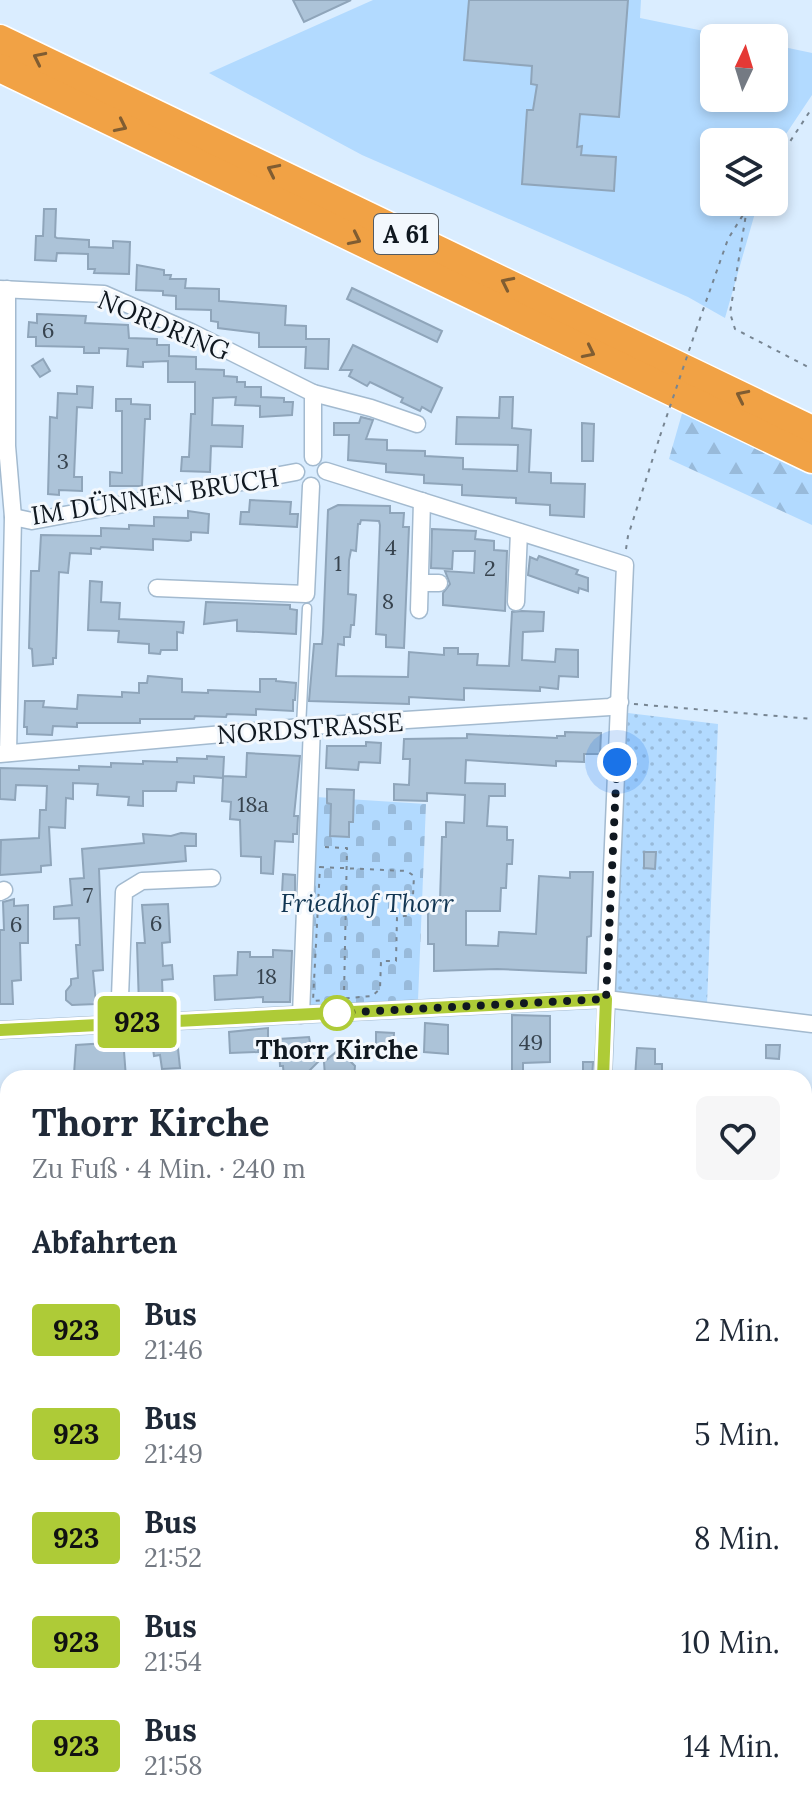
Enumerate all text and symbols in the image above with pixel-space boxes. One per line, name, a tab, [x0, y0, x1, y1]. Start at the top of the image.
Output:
north arrow	[700, 24, 788, 112]
map controls	[700, 24, 788, 216]
one-way arrow	[33, 52, 47, 68]
one-way arrow	[112, 116, 127, 132]
button: layers	[700, 128, 788, 216]
one-way arrow	[267, 165, 282, 180]
road number: A 61	[374, 214, 438, 254]
one-way arrow	[347, 229, 361, 245]
one-way arrow	[501, 277, 516, 293]
street label: NORDRING	[93, 282, 235, 368]
house number: 6	[42, 316, 54, 344]
one-way arrow	[581, 342, 596, 358]
one-way arrow	[735, 390, 750, 406]
house number: 3	[57, 447, 69, 475]
street label: IM DÜNNEN BRUCH	[29, 460, 281, 532]
house number: 4	[385, 533, 397, 561]
house number: 1	[334, 549, 342, 577]
house number: 2	[484, 554, 496, 582]
house number: 8	[382, 587, 394, 615]
street label: NORDSTRASSE	[216, 705, 404, 751]
your location	[597, 742, 637, 782]
house number: 18a	[237, 790, 269, 818]
house number: 7	[83, 881, 93, 909]
park label: Friedhof Thorr	[280, 886, 454, 919]
house number: 6	[150, 909, 162, 937]
house number: 6	[10, 910, 22, 938]
house number: 18	[257, 962, 277, 990]
line badge: 923	[91, 996, 183, 1048]
marker: Thorr Kirche	[320, 996, 354, 1030]
text: 923	[114, 1004, 160, 1040]
house number: 49	[519, 1028, 543, 1056]
place label: Thorr Kirche	[256, 1033, 418, 1066]
button: heart	[696, 1096, 780, 1180]
text: Thorr Kirche	[32, 1098, 269, 1146]
text: Zu Fuß · 4 Min. · 240 m	[32, 1152, 306, 1185]
text: Abfahrten	[32, 1223, 177, 1261]
text: Bus	[144, 1295, 197, 1333]
text: 2 Min.	[694, 1311, 780, 1349]
text: 923	[53, 1312, 99, 1348]
text: 21:46	[144, 1333, 203, 1366]
text: Bus	[144, 1399, 197, 1437]
text: 5 Min.	[694, 1415, 780, 1453]
text: 923	[53, 1416, 99, 1452]
text: 21:49	[144, 1437, 203, 1470]
text: Bus	[144, 1503, 197, 1541]
text: 8 Min.	[694, 1519, 780, 1557]
text: 923	[53, 1520, 99, 1556]
text: 21:52	[144, 1541, 202, 1574]
text: Bus	[144, 1607, 197, 1645]
text: 10 Min.	[681, 1623, 780, 1661]
text: 923	[53, 1624, 99, 1660]
text: 21:54	[144, 1645, 202, 1678]
text: Bus	[144, 1711, 197, 1749]
text: 14 Min.	[683, 1727, 780, 1765]
text: 923	[53, 1728, 99, 1764]
text: 21:58	[144, 1749, 203, 1782]

